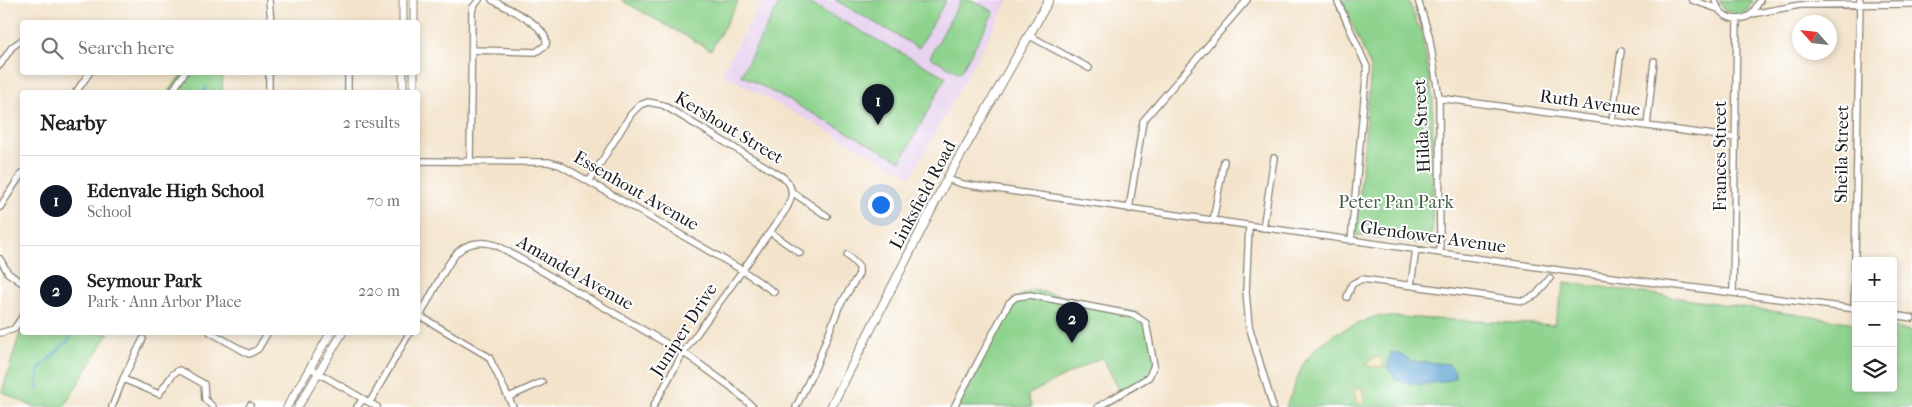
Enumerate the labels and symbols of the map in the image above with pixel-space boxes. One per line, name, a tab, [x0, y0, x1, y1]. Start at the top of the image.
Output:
north arrow	[1792, 15, 1837, 60]
street label: Hilda Street	[1409, 78, 1435, 173]
pin: 1	[862, 84, 894, 125]
street label: Ruth Avenue	[1538, 86, 1642, 120]
street label: Kershout Street	[671, 87, 788, 169]
street label: Frances Street	[1710, 100, 1731, 211]
street label: Sheila Street	[1831, 104, 1853, 203]
street label: Linksfield Road	[886, 137, 961, 253]
street label: Essenhout Avenue	[570, 147, 702, 235]
your location	[868, 192, 894, 218]
park label: Peter Pan Park	[1338, 192, 1454, 213]
street label: Glendower Avenue	[1359, 216, 1507, 258]
street label: Amandel Avenue	[512, 231, 637, 315]
street label: Juniper Drive	[645, 280, 722, 382]
pin: 2	[1056, 302, 1088, 343]

